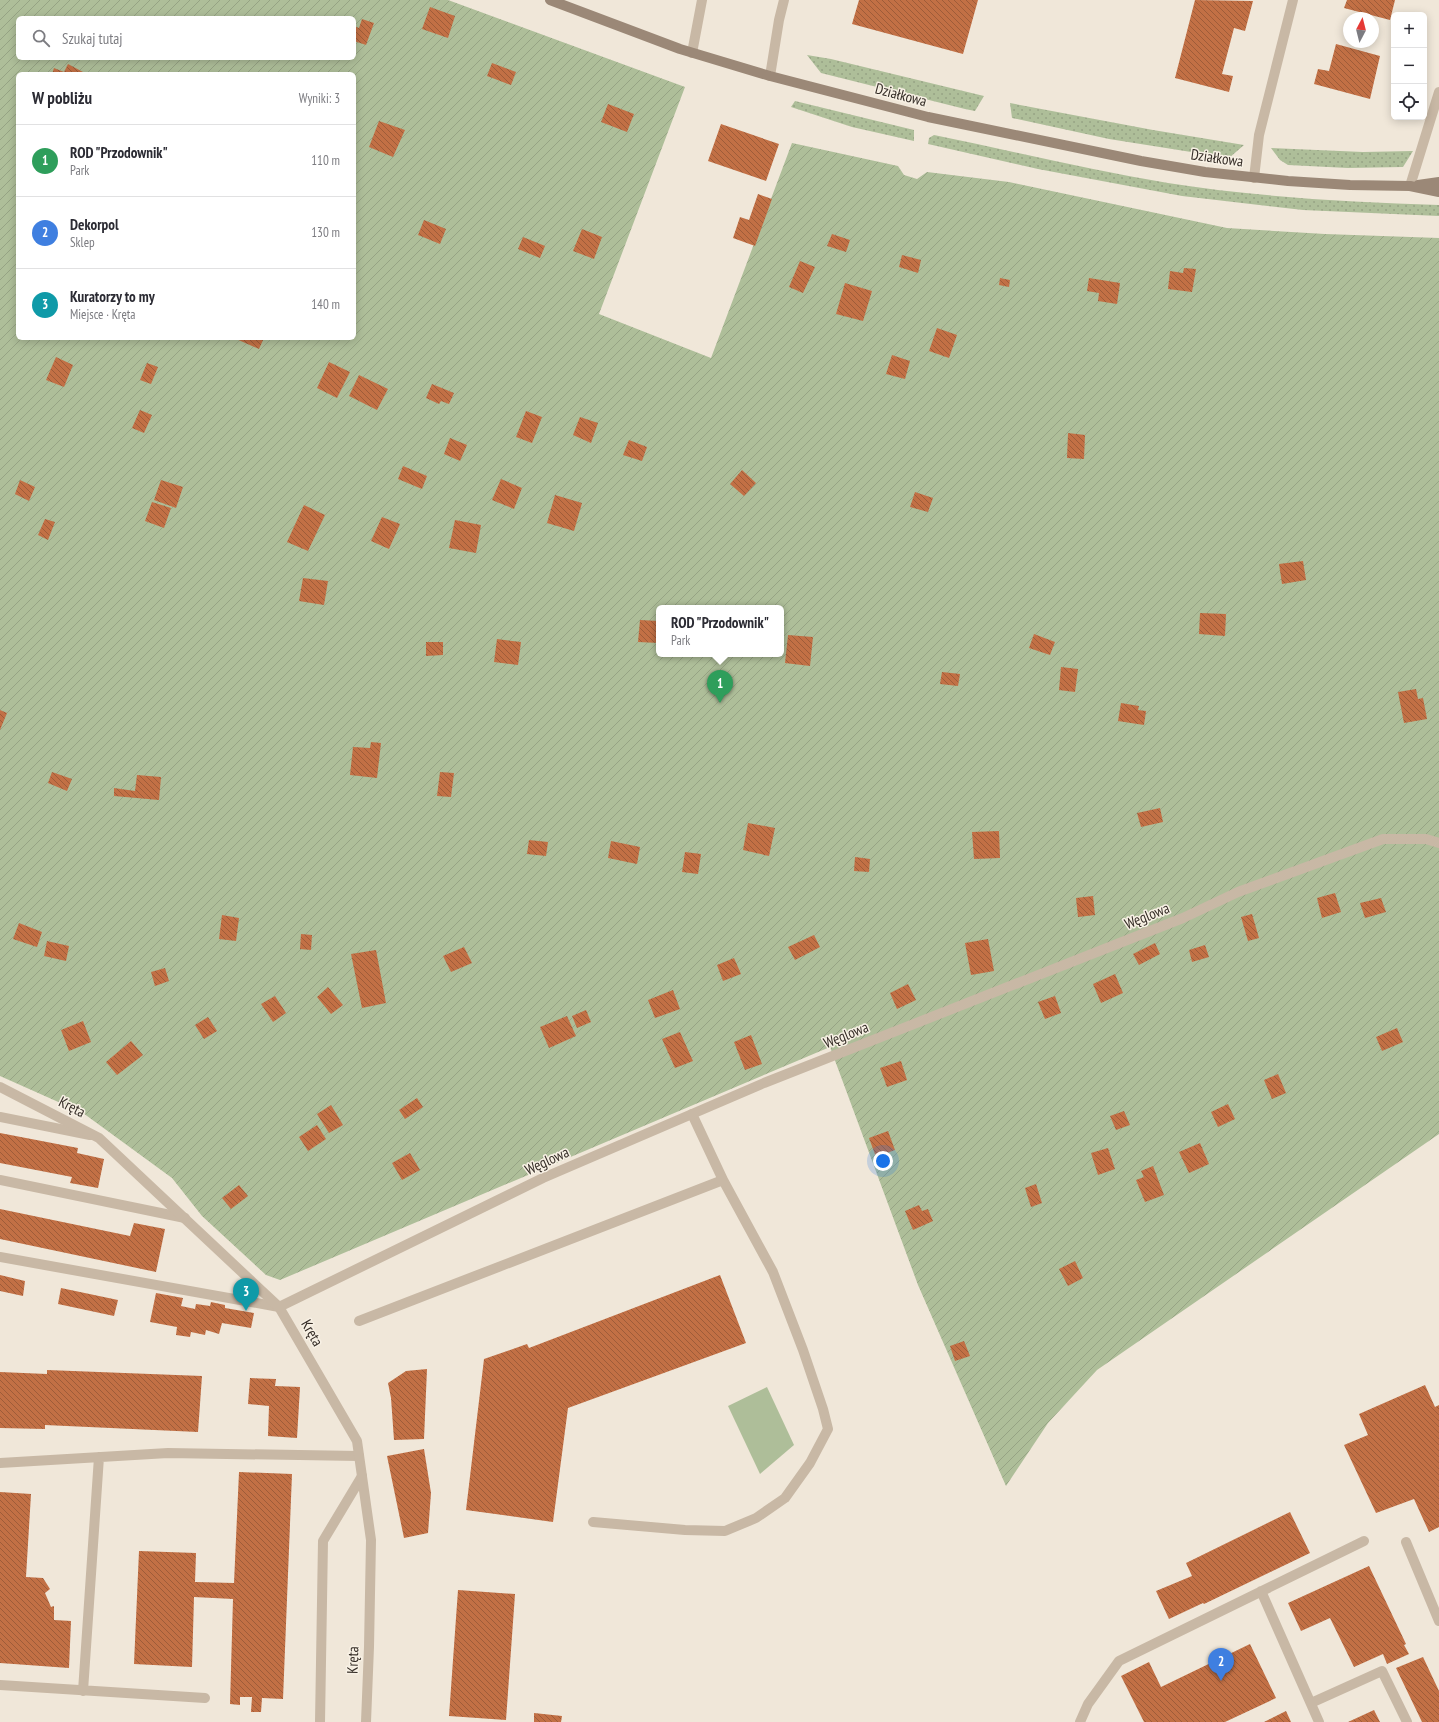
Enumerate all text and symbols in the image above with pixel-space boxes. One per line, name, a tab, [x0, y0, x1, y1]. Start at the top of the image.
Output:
north arrow	[1343, 12, 1379, 48]
map controls	[1391, 12, 1427, 120]
button: +	[1391, 12, 1427, 48]
search box	[16, 16, 356, 60]
icon: search	[30, 27, 52, 49]
text: Szukaj tutaj	[62, 29, 123, 48]
button: −	[1391, 48, 1427, 84]
street label: Działkowa	[873, 79, 929, 111]
button: locate	[1391, 84, 1427, 120]
text: W pobliżu	[32, 87, 92, 109]
text: Wyniki: 3	[299, 90, 340, 107]
text: ROD "Przodownik"	[70, 143, 168, 162]
street label: Działkowa	[1190, 144, 1244, 171]
text: 1	[42, 152, 48, 169]
text: 110 m	[311, 152, 340, 169]
text: Park	[70, 162, 89, 179]
text: Dekorpol	[70, 215, 119, 234]
text: 2	[42, 224, 48, 241]
text: 130 m	[311, 224, 340, 241]
text: Sklep	[70, 234, 95, 251]
text: Kuratorzy to my	[70, 287, 155, 306]
text: 3	[42, 296, 48, 313]
text: 140 m	[311, 296, 340, 313]
text: Miejsce · Kręta	[70, 306, 136, 323]
popup	[656, 605, 784, 657]
text: ROD "Przodownik"	[671, 613, 769, 632]
text: Park	[671, 632, 690, 649]
pin: 1	[707, 670, 733, 703]
street label: Węglowa	[1122, 898, 1172, 933]
street label: Węglowa	[821, 1017, 871, 1052]
street label: Kręta	[56, 1092, 89, 1121]
street label: Węglowa	[522, 1142, 572, 1179]
your location	[873, 1151, 893, 1171]
pin: 3	[233, 1278, 259, 1311]
street label: Kręta	[297, 1316, 328, 1349]
street label: Kręta	[343, 1646, 362, 1674]
pin: 2	[1208, 1648, 1234, 1681]

